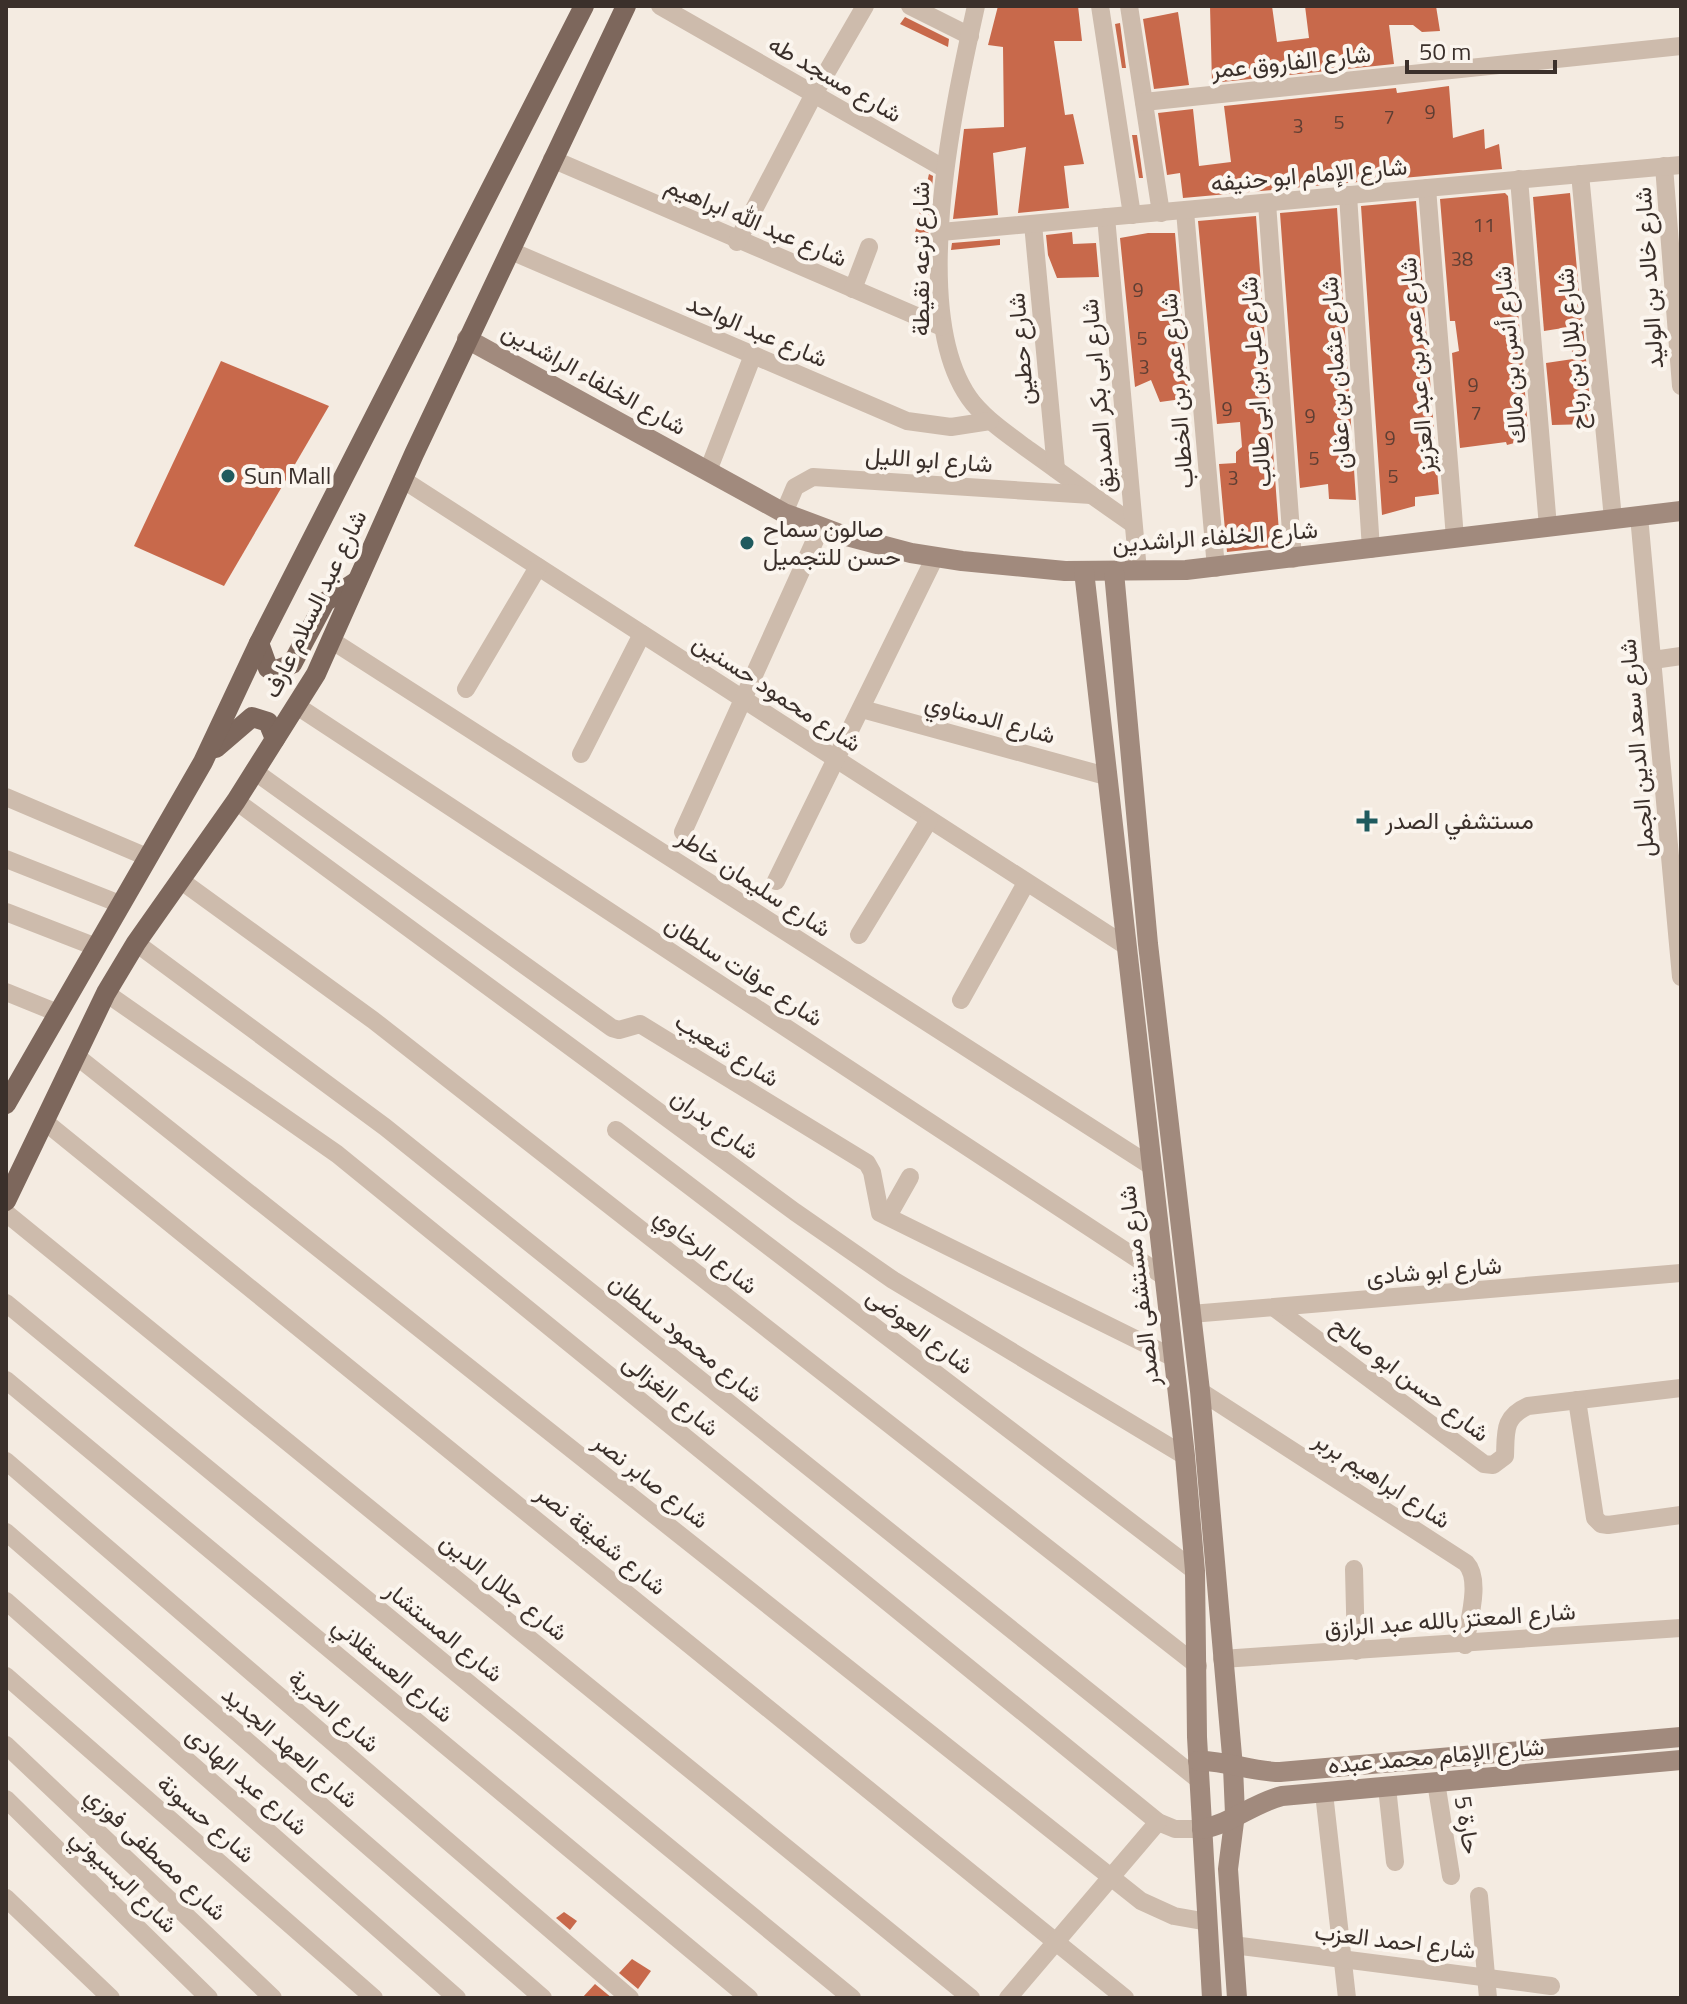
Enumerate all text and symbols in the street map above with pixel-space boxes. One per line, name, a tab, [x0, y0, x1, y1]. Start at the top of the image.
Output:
scale bar	[1407, 24, 1555, 74]
street label: شارع مسجد طه	[762, 25, 909, 131]
text: 50 m	[1419, 33, 1471, 69]
street label: شارع الفاروق عمر	[1208, 35, 1372, 87]
house number: 9	[1424, 96, 1436, 127]
house number: 7	[1383, 101, 1395, 132]
house number: 5	[1333, 106, 1345, 137]
house number: 3	[1292, 110, 1304, 141]
street label: شارع الإمام ابو حنيفه	[1209, 147, 1409, 201]
street label: شارع عبد الله ابراهيم	[660, 167, 853, 276]
street label: شارع ترعه نقيطة	[902, 182, 938, 336]
street label: شارع خالد بن الوليد	[1624, 186, 1672, 370]
house number: 11	[1473, 209, 1495, 240]
house number: 38	[1451, 243, 1473, 274]
street label: شارع عمر بن عبد العزيز	[1389, 256, 1443, 475]
street label: شارع أنس بن مالك	[1483, 265, 1535, 446]
street label: شارع بلال بن رباح	[1546, 267, 1596, 432]
house number: 9	[1132, 274, 1144, 305]
street label: شارع على بن ابى طالب	[1230, 276, 1280, 489]
street label: شارع عثمان بن عفان	[1310, 276, 1360, 471]
street label: شارع عبد الواحد	[681, 284, 833, 376]
street label: شارع حطين	[997, 291, 1043, 407]
street label: شارع عمر بن الخطاب	[1150, 292, 1202, 490]
street label: شارع ابى بكر الصديق	[1071, 297, 1123, 495]
street label: شارع الخلفاء الراشدين	[496, 312, 693, 444]
house number: 5	[1136, 322, 1148, 353]
house number: 3	[1138, 351, 1150, 382]
house number: 9	[1467, 369, 1479, 400]
house number: 9	[1221, 393, 1233, 424]
house number: 7	[1470, 397, 1482, 428]
house number: 9	[1304, 400, 1316, 431]
house number: 9	[1384, 422, 1396, 453]
street label: شارع ابو الليل	[864, 437, 994, 481]
house number: 5	[1308, 442, 1320, 473]
place label: Sun Mall	[244, 457, 331, 493]
house number: 5	[1387, 460, 1399, 491]
house number: 3	[1227, 462, 1239, 493]
marker: Sun Mall	[219, 467, 237, 485]
street label: شارع عبد السلام عارف	[253, 503, 375, 704]
place label: صالون سماح حسن للتجميل	[763, 510, 901, 574]
street label: شارع الخلفاء الراشدين	[1111, 511, 1319, 561]
marker: صالون سماح حسن للتجميل	[738, 534, 756, 552]
street label: شارع محمود حسنين	[686, 624, 869, 760]
street label: شارع سعد الدين الجمل	[1609, 637, 1663, 859]
street label: شارع الدمناوي	[921, 683, 1059, 755]
place label: مستشفي الصدر	[1384, 802, 1534, 840]
marker: مستشفي الصدر	[1356, 810, 1378, 832]
street label: شارع سليمان خاطر	[669, 818, 839, 946]
street label: شارع عرفات سلطان	[658, 905, 831, 1035]
street label: شارع شعيب	[668, 1003, 787, 1095]
street label: شارع بدران	[664, 1079, 767, 1168]
street label: شارع مستشفى الصدر	[1108, 1183, 1168, 1390]
street label: شارع الرخاوي	[646, 1198, 766, 1304]
street label: شارع ابو شادى	[1365, 1246, 1503, 1294]
street label: شارع محمود سلطان	[602, 1264, 771, 1411]
street label: شارع العوضى	[859, 1278, 982, 1383]
street label: شارع حسن ابو صالح	[1324, 1306, 1498, 1450]
street label: شارع الغزالى	[615, 1344, 728, 1445]
street label: شارع ابراهيم بربر	[1306, 1421, 1458, 1537]
street label: شارع صابر نصر	[585, 1423, 717, 1537]
street label: شارع شفيقة نصر	[528, 1474, 675, 1603]
street label: شارع جلال الدين	[433, 1523, 576, 1649]
street label: شارع المستشار	[377, 1571, 512, 1690]
street label: شارع المعتز بالله عبد الرازق	[1323, 1592, 1577, 1646]
street label: شارع العسقلاني	[324, 1608, 462, 1732]
street label: شارع الحرية	[281, 1660, 389, 1760]
street label: شارع العهد الجديد	[214, 1676, 367, 1816]
street label: شارع عبد الهادى	[179, 1717, 317, 1844]
street label: شارع الإمام محمد عبده	[1326, 1728, 1546, 1782]
street label: شارع حسونة	[150, 1765, 264, 1871]
street label: شارع مصطفى فوزي	[76, 1778, 236, 1930]
street label: حارة 5	[1446, 1793, 1490, 1857]
street label: شارع البسيوني	[61, 1819, 187, 1943]
street label: شارع احمد العزب	[1313, 1912, 1478, 1968]

